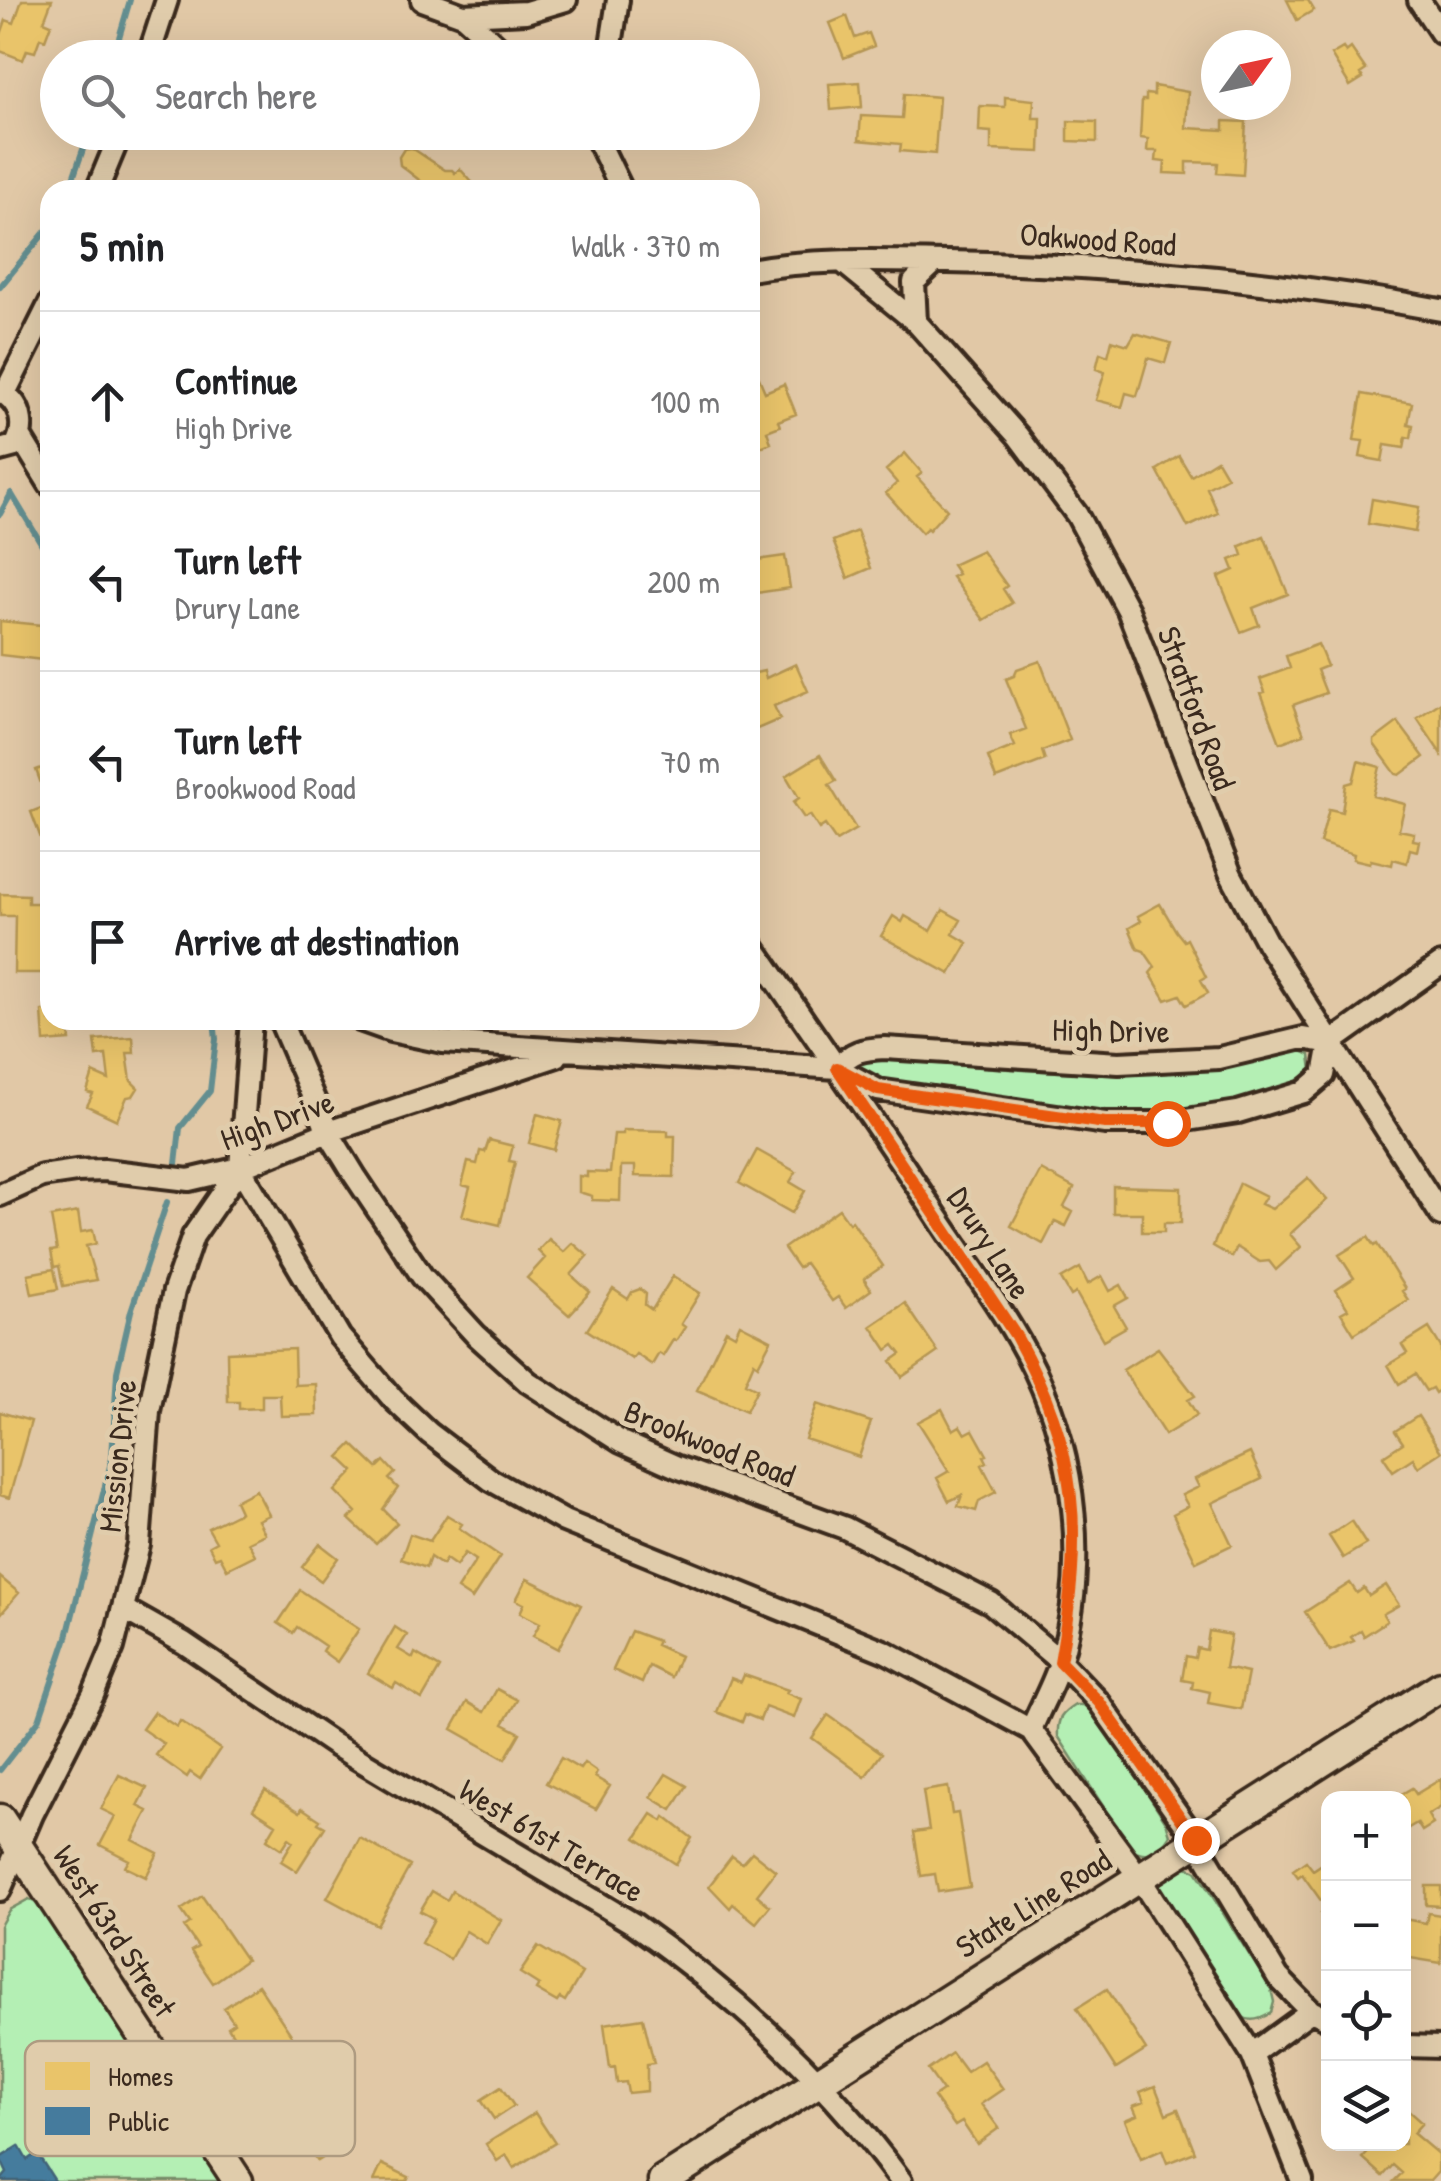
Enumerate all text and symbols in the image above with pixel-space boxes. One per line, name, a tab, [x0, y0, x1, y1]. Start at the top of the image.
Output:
north arrow	[1201, 30, 1291, 120]
search box	[40, 40, 760, 150]
icon: search	[75, 68, 130, 123]
text: Search here	[155, 69, 317, 121]
street label: Oakwood Road	[1018, 212, 1178, 266]
text: 5 min	[80, 217, 164, 274]
text: Walk · 370 m	[571, 224, 720, 267]
text: Continue	[175, 354, 297, 406]
icon: ahead	[80, 374, 135, 429]
text: 100 m	[651, 380, 720, 423]
text: High Drive	[175, 406, 292, 449]
text: Turn left	[175, 534, 300, 586]
icon: left	[80, 554, 135, 609]
text: 200 m	[647, 560, 720, 603]
text: Drury Lane	[175, 586, 300, 629]
street label: Stratford Road	[1148, 621, 1246, 795]
text: Turn left	[175, 714, 300, 766]
icon: left	[80, 734, 135, 789]
text: 70 m	[661, 740, 720, 783]
text: Brookwood Road	[175, 766, 356, 809]
icon: arrive	[80, 914, 135, 969]
text: Arrive at destination	[175, 915, 459, 967]
street label: High Drive	[1052, 1007, 1170, 1053]
street label: High Drive	[214, 1080, 340, 1160]
route start	[1145, 1101, 1191, 1147]
street label: Drury Lane	[938, 1179, 1042, 1307]
street label: Mission Drive	[88, 1377, 146, 1534]
street label: Brookwood Road	[618, 1389, 802, 1497]
street label: West 61st Terrace	[452, 1768, 653, 1912]
map controls	[1321, 1791, 1411, 2151]
button: +	[1321, 1791, 1411, 1881]
route end	[1174, 1818, 1220, 1864]
street label: West 63rd Street	[43, 1837, 187, 2026]
street label: State Line Road	[947, 1838, 1119, 1968]
button: −	[1321, 1881, 1411, 1971]
button: locate	[1321, 1971, 1411, 2061]
legend	[25, 2041, 355, 2156]
text: Homes	[108, 2057, 173, 2095]
button: layers	[1321, 2061, 1411, 2151]
text: Public	[108, 2102, 169, 2140]

